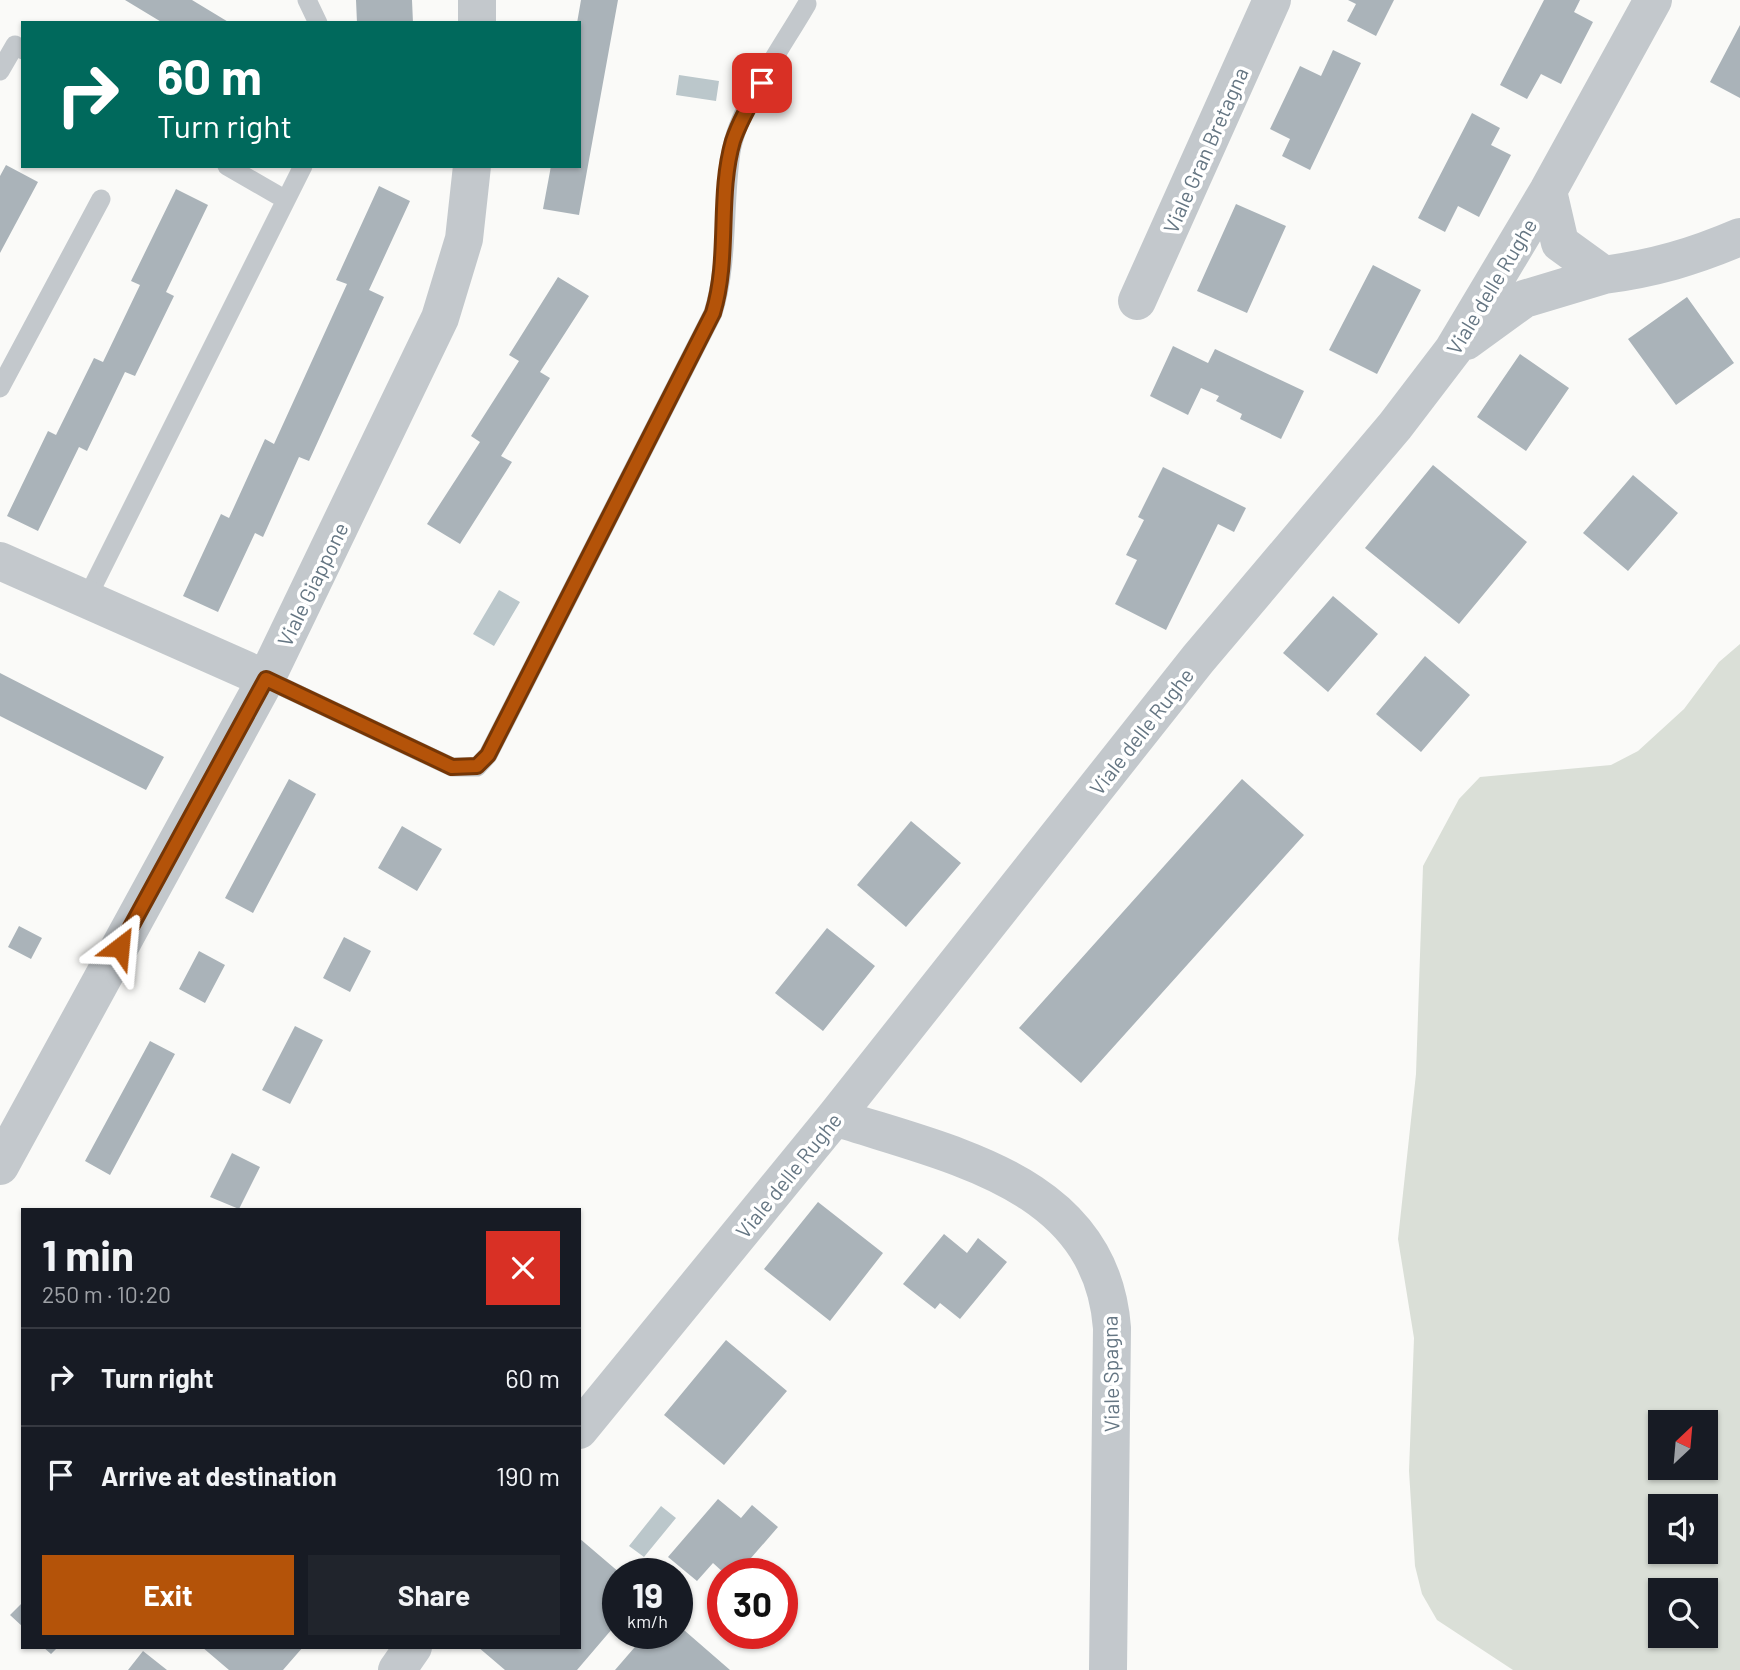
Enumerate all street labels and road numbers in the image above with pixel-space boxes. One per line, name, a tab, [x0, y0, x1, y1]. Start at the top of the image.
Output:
street label: Viale Gran Bretagna	[1157, 63, 1253, 237]
street label: Viale delle Rughe	[1441, 214, 1541, 358]
street label: Viale Giappone	[271, 518, 353, 650]
street label: Viale delle Rughe	[1084, 663, 1198, 799]
street label: Viale delle Rughe	[730, 1107, 846, 1243]
street label: Viale Spagna	[1096, 1316, 1124, 1432]

